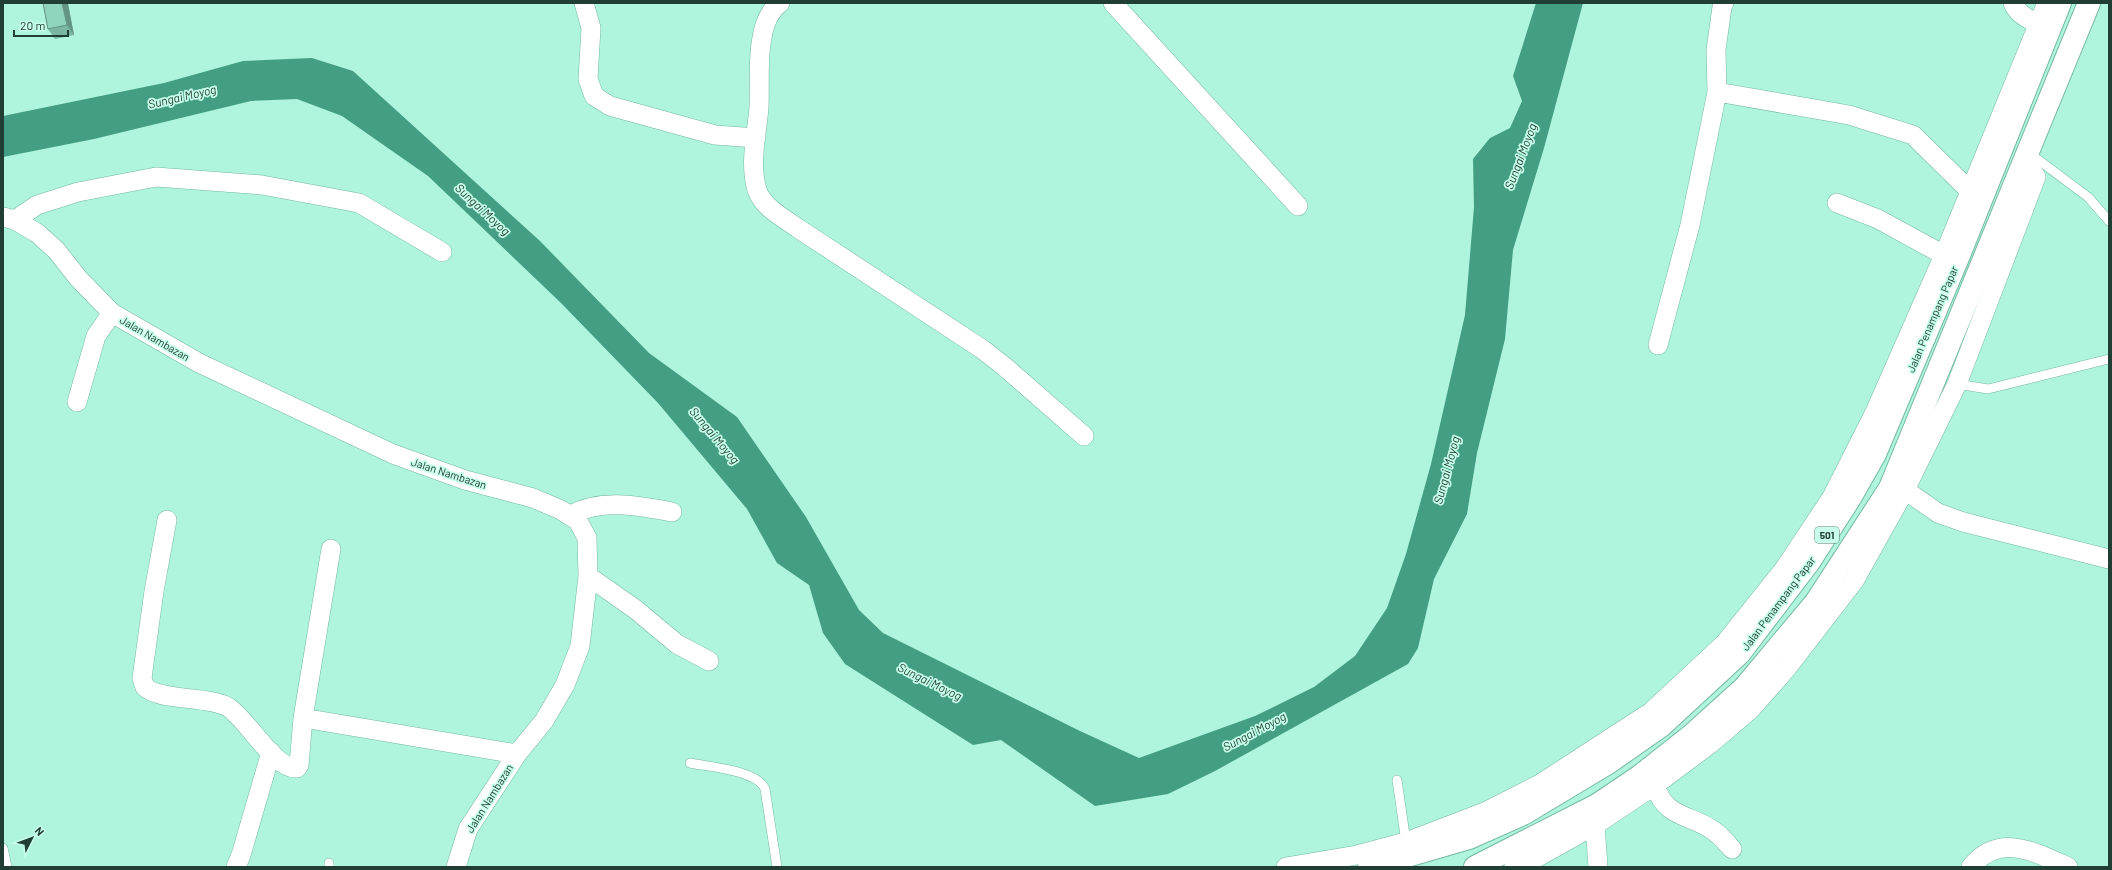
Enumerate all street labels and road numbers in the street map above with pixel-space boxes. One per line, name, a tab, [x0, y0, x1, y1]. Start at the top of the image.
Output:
street label: Jalan Penampang Papar	[1904, 264, 1960, 374]
street label: Jalan Nambazan	[118, 313, 192, 363]
street label: Jalan Nambazan	[410, 455, 488, 491]
road number: 501	[1815, 527, 1839, 543]
street label: Jalan Penampang Papar	[1738, 553, 1818, 653]
street label: Jalan Nambazan	[463, 761, 515, 835]

